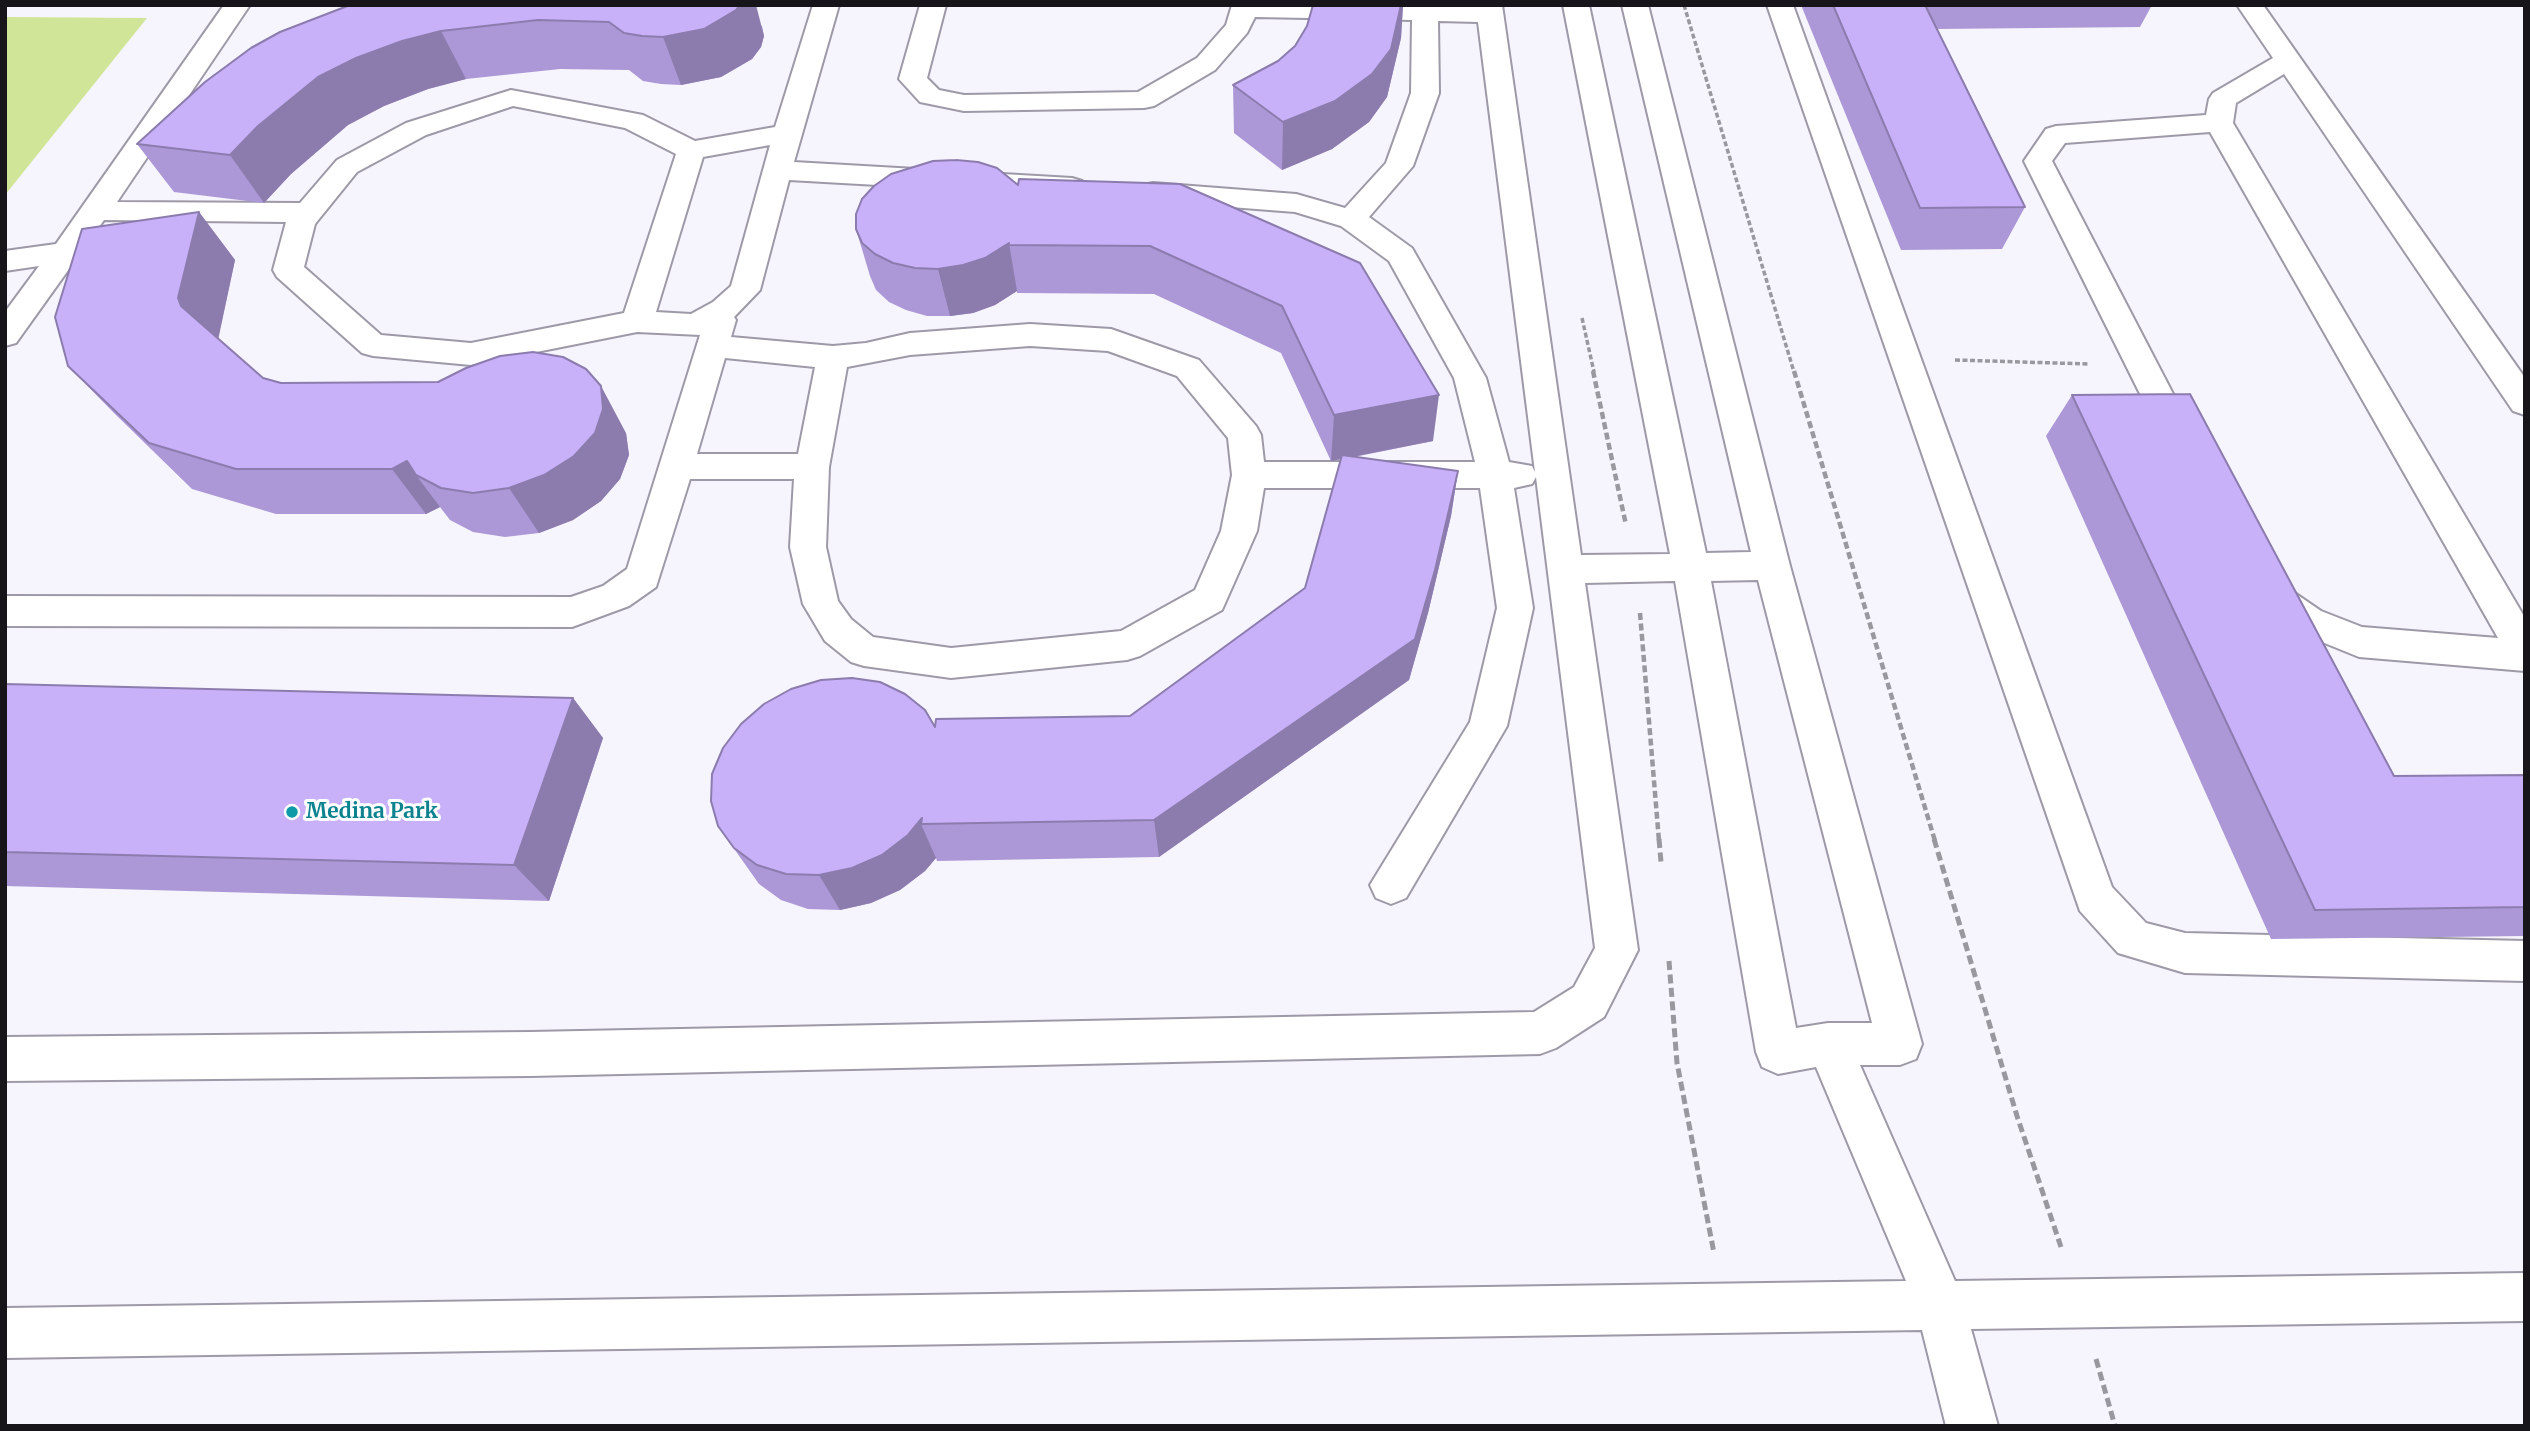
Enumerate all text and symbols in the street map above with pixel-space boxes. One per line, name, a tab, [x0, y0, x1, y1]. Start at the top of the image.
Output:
place label: Medina Park	[306, 799, 438, 825]
marker: Medina Park	[284, 804, 300, 820]

